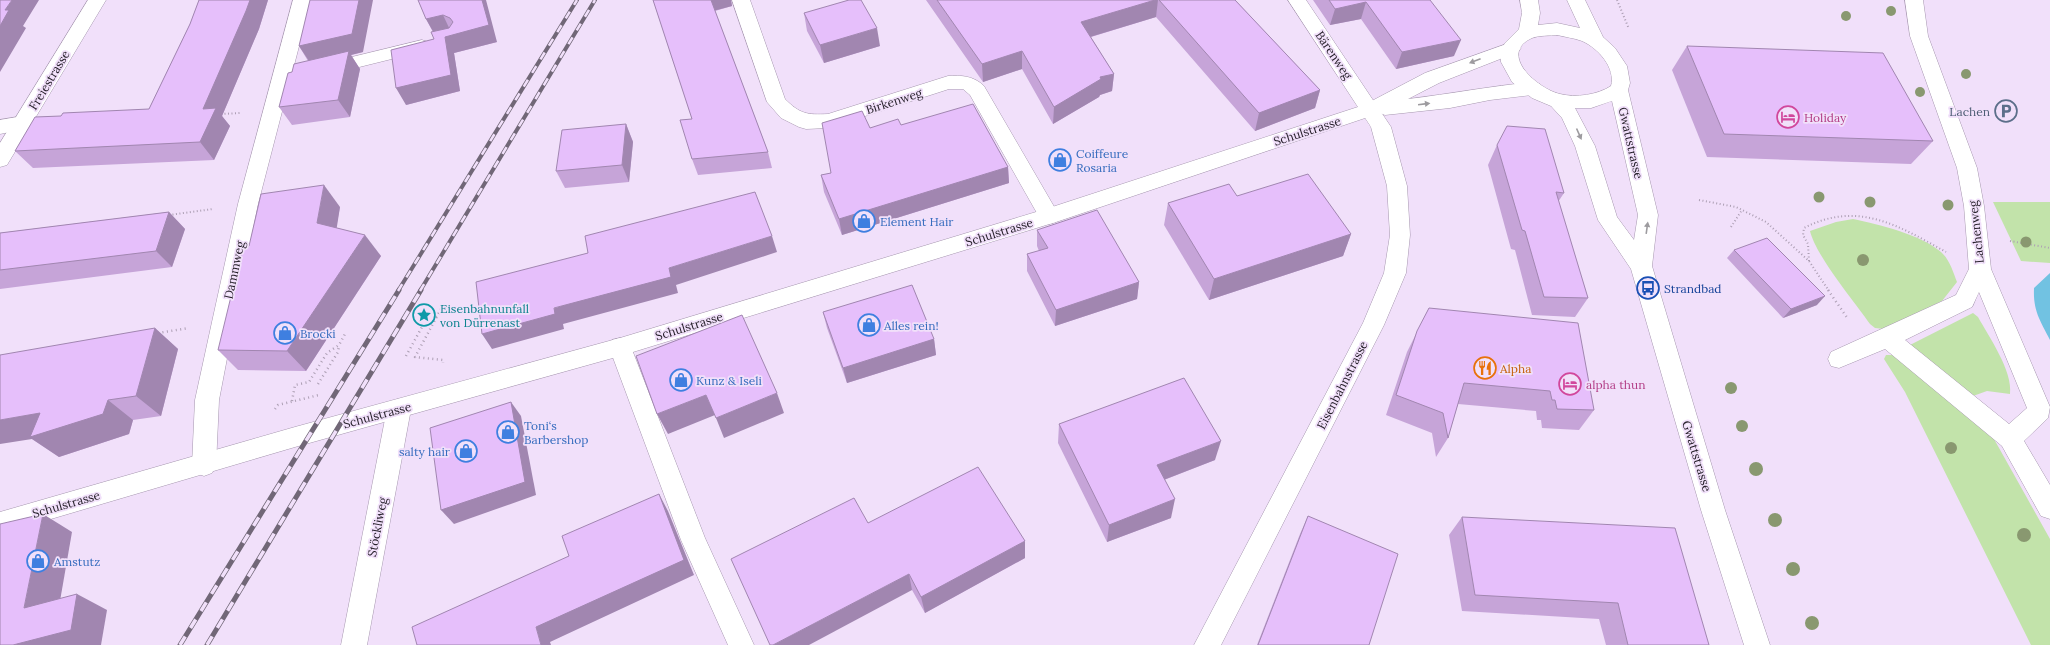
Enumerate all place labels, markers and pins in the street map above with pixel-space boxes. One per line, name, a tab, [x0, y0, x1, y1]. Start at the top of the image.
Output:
parking icon: Lachen	[1993, 98, 2019, 124]
hotel icon: Holiday	[1775, 104, 1801, 130]
place label: Lachen	[1949, 104, 1990, 119]
place label: Holiday	[1804, 110, 1847, 125]
place label: Coiffeure Rosaria	[1076, 146, 1129, 175]
shop icon: Coiffeure Rosaria	[1047, 147, 1073, 173]
shop icon: Element Hair	[851, 208, 877, 234]
place label: Element Hair	[880, 214, 954, 229]
bus stop icon: Strandbad	[1635, 275, 1661, 301]
place label: Strandbad	[1664, 281, 1722, 296]
place label: Eisenbahnunfall von Dürrenast	[440, 301, 529, 330]
place icon: Eisenbahnunfall von Dürrenast	[411, 302, 437, 328]
shop icon: Alles rein!	[856, 312, 882, 338]
place label: Alles rein!	[883, 318, 939, 333]
shop icon: Brocki	[272, 320, 298, 346]
place label: Brocki	[300, 326, 336, 341]
restaurant icon: Alpha	[1472, 355, 1498, 381]
place label: Alpha	[1499, 361, 1531, 376]
shop icon: Kunz & Iseli	[668, 367, 694, 393]
hotel icon: alpha thun	[1557, 371, 1583, 397]
place label: Kunz & Iseli	[696, 373, 762, 388]
place label: alpha thun	[1586, 377, 1645, 392]
place label: Toni‘s Barbershop	[524, 418, 588, 447]
shop icon: Toni‘s Barbershop	[495, 419, 521, 445]
shop icon: salty hair	[453, 438, 479, 464]
place label: salty hair	[399, 444, 451, 459]
shop icon: Amstutz	[25, 548, 51, 574]
place label: Amstutz	[53, 554, 100, 569]

